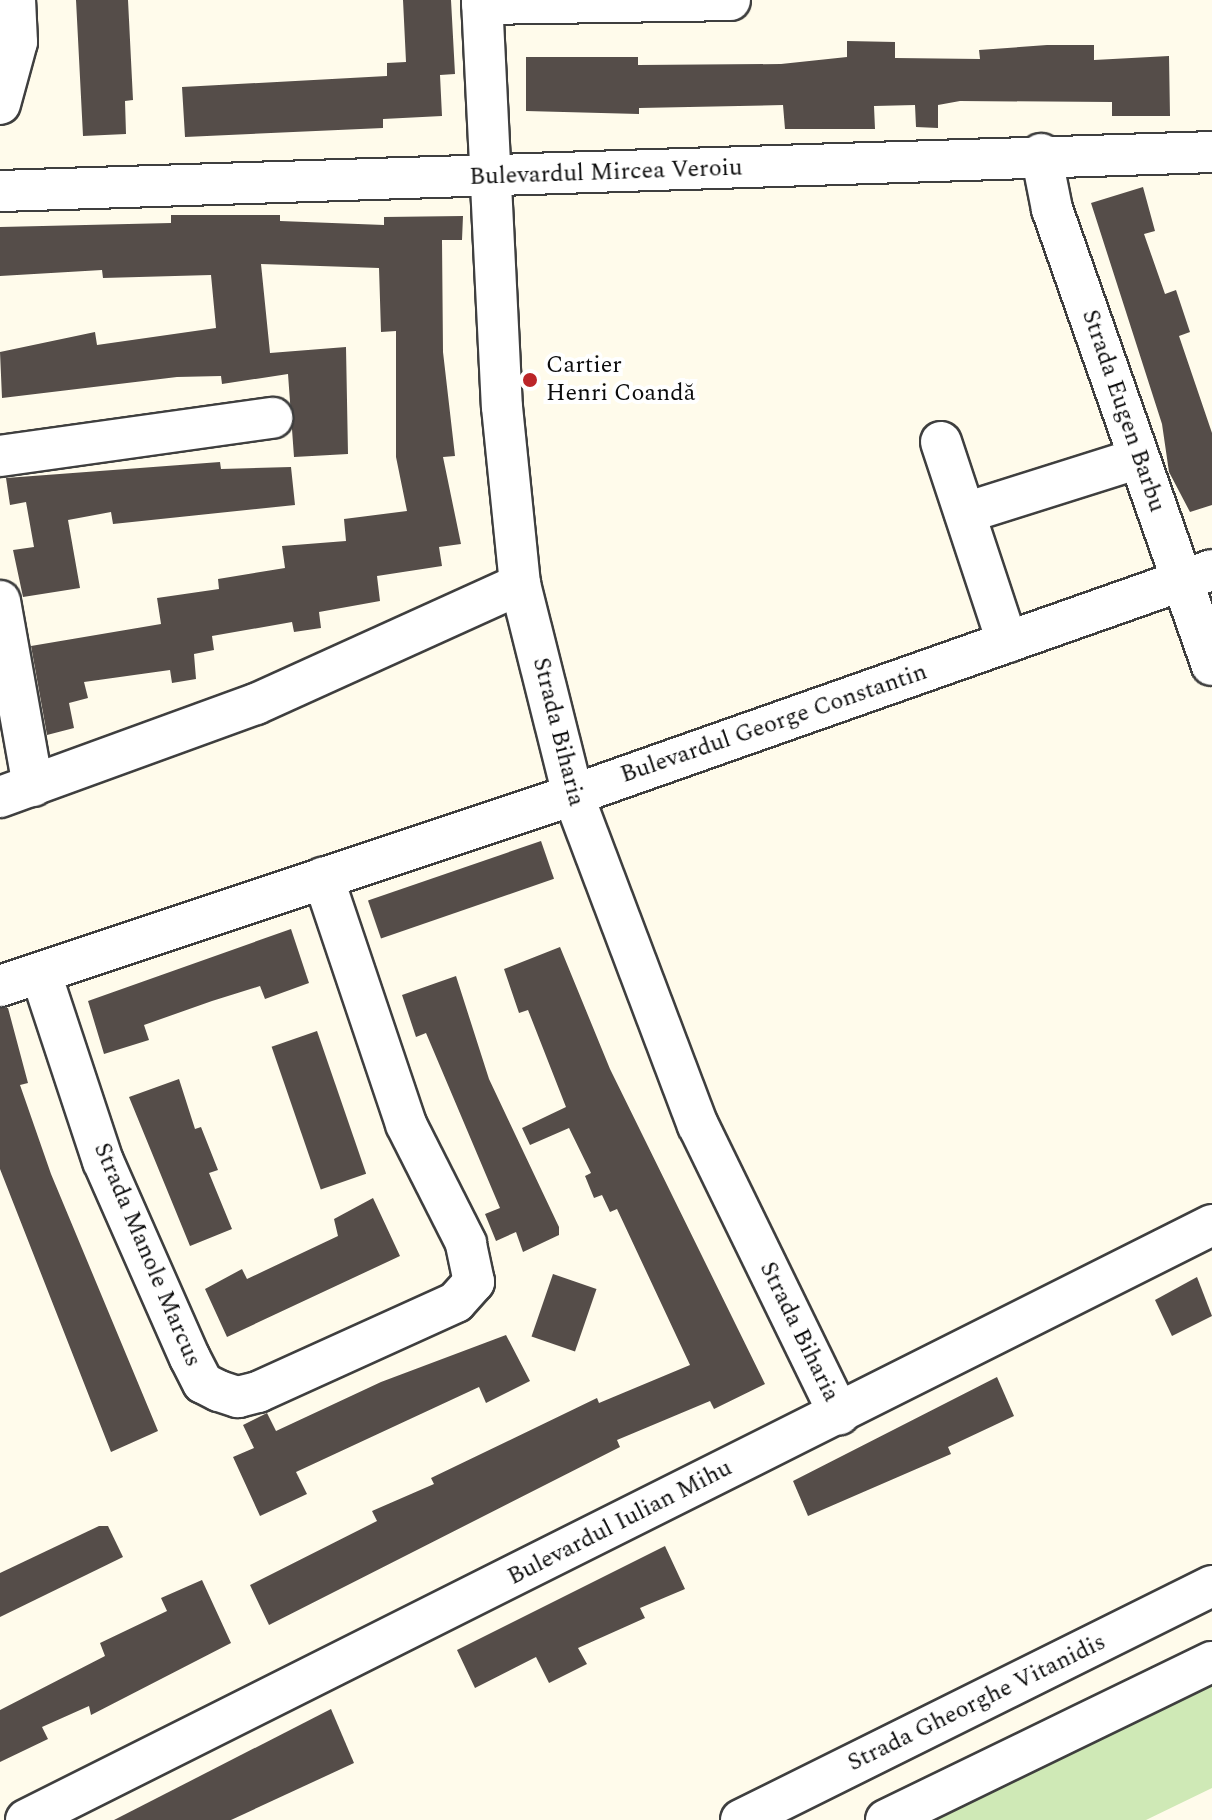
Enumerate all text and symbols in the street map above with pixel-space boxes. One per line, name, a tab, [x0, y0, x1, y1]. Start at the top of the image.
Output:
street label: Bulevardul Mircea Veroiu	[469, 154, 743, 192]
street label: Strada Eugen Barbu	[1075, 306, 1171, 516]
place label: Cartier Henri Coandă	[546, 352, 695, 408]
marker: Cartier Henri Coandă	[521, 371, 539, 389]
street label: Strada Biharia	[526, 655, 590, 809]
street label: Bulevardul George Constantin	[617, 658, 931, 790]
street label: Strada Manole Marcus	[87, 1139, 207, 1371]
street label: Strada Biharia	[753, 1257, 845, 1407]
street label: Bulevardul Iulian Mihu	[503, 1454, 737, 1592]
street label: Strada Gheorghe Vitanidis	[843, 1628, 1111, 1778]

